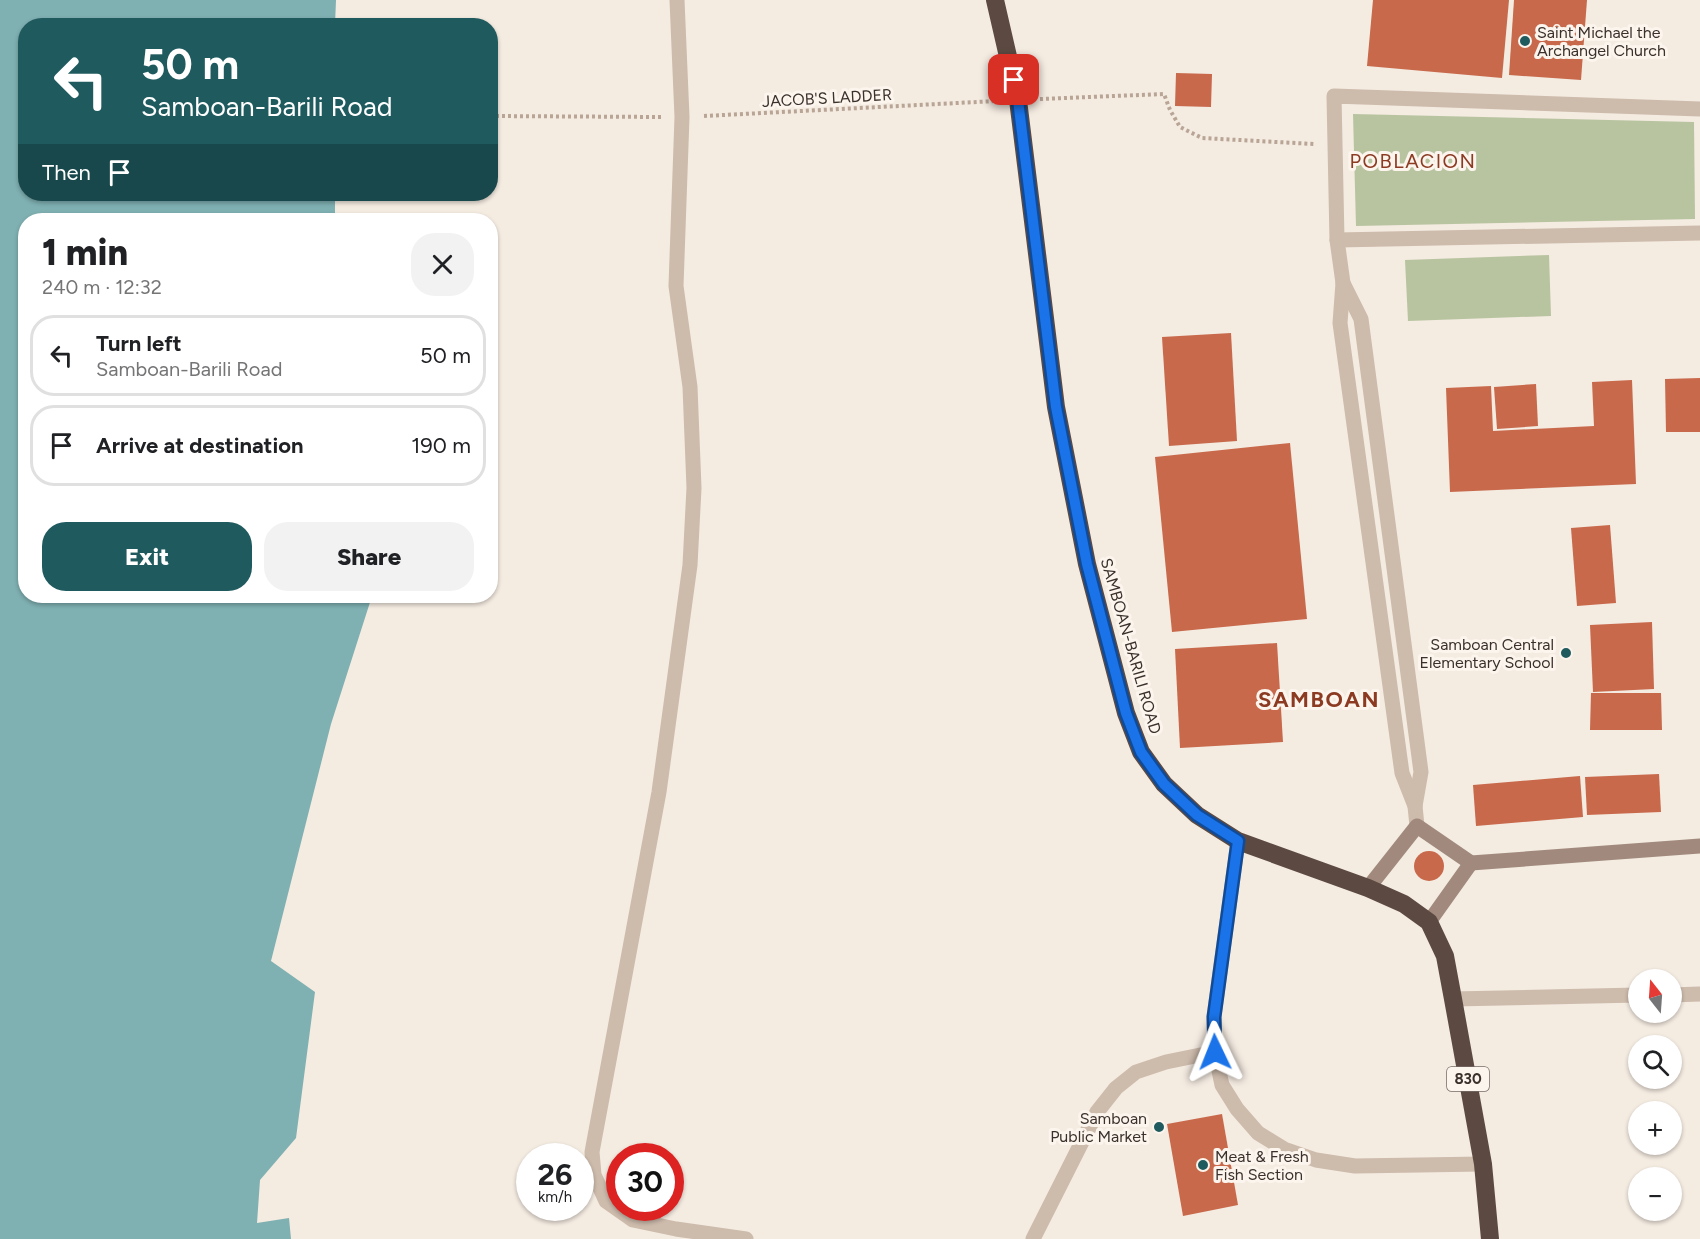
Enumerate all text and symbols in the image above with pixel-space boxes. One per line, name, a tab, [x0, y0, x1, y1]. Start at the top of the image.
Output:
place label: Saint Michael the Archangel Church	[1537, 23, 1666, 60]
marker: Saint Michael the Archangel Church	[1518, 34, 1532, 48]
text: 50 m	[141, 39, 239, 90]
icon: left	[42, 42, 120, 120]
pin	[988, 54, 1039, 105]
icon: arrive	[997, 63, 1030, 96]
street label: JACOB'S LADDER	[762, 85, 892, 111]
text: Samboan-Barili Road	[141, 90, 393, 123]
district label: POBLACION	[1349, 149, 1477, 173]
icon: arrive	[103, 156, 136, 189]
text: Then	[42, 159, 91, 186]
text: 1 min	[42, 231, 128, 274]
button: close	[411, 233, 474, 296]
text: 240 m · 12:32	[42, 275, 162, 299]
text: Turn left	[96, 330, 182, 357]
icon: left	[45, 339, 78, 372]
text: 50 m	[420, 342, 471, 369]
text: Samboan-Barili Road	[96, 357, 282, 381]
icon: arrive	[45, 429, 78, 462]
text: Arrive at destination	[96, 432, 304, 459]
text: 190 m	[411, 432, 471, 459]
button: Exit	[42, 522, 252, 591]
button: Share	[264, 522, 474, 591]
street label: SAMBOAN-BARILI ROAD	[1097, 556, 1165, 736]
place label: Samboan Central Elementary School	[1420, 635, 1554, 672]
marker: Samboan Central Elementary School	[1559, 646, 1573, 660]
district label: SAMBOAN	[1258, 686, 1380, 713]
north arrow	[1628, 969, 1682, 1023]
map controls	[1628, 969, 1682, 1221]
position arrow	[1183, 1020, 1247, 1084]
button: search	[1628, 1035, 1682, 1089]
road number: 830	[1447, 1067, 1489, 1091]
button: +	[1628, 1101, 1682, 1155]
place label: Samboan Public Market	[1050, 1109, 1147, 1146]
marker: Samboan Public Market	[1152, 1120, 1166, 1134]
speed limit sign: 30	[606, 1143, 684, 1221]
place label: Meat & Fresh Fish Section	[1215, 1147, 1309, 1184]
text: 26	[538, 1156, 572, 1193]
marker: Meat & Fresh Fish Section	[1196, 1158, 1210, 1172]
button: −	[1628, 1167, 1682, 1221]
text: km/h	[538, 1188, 572, 1206]

